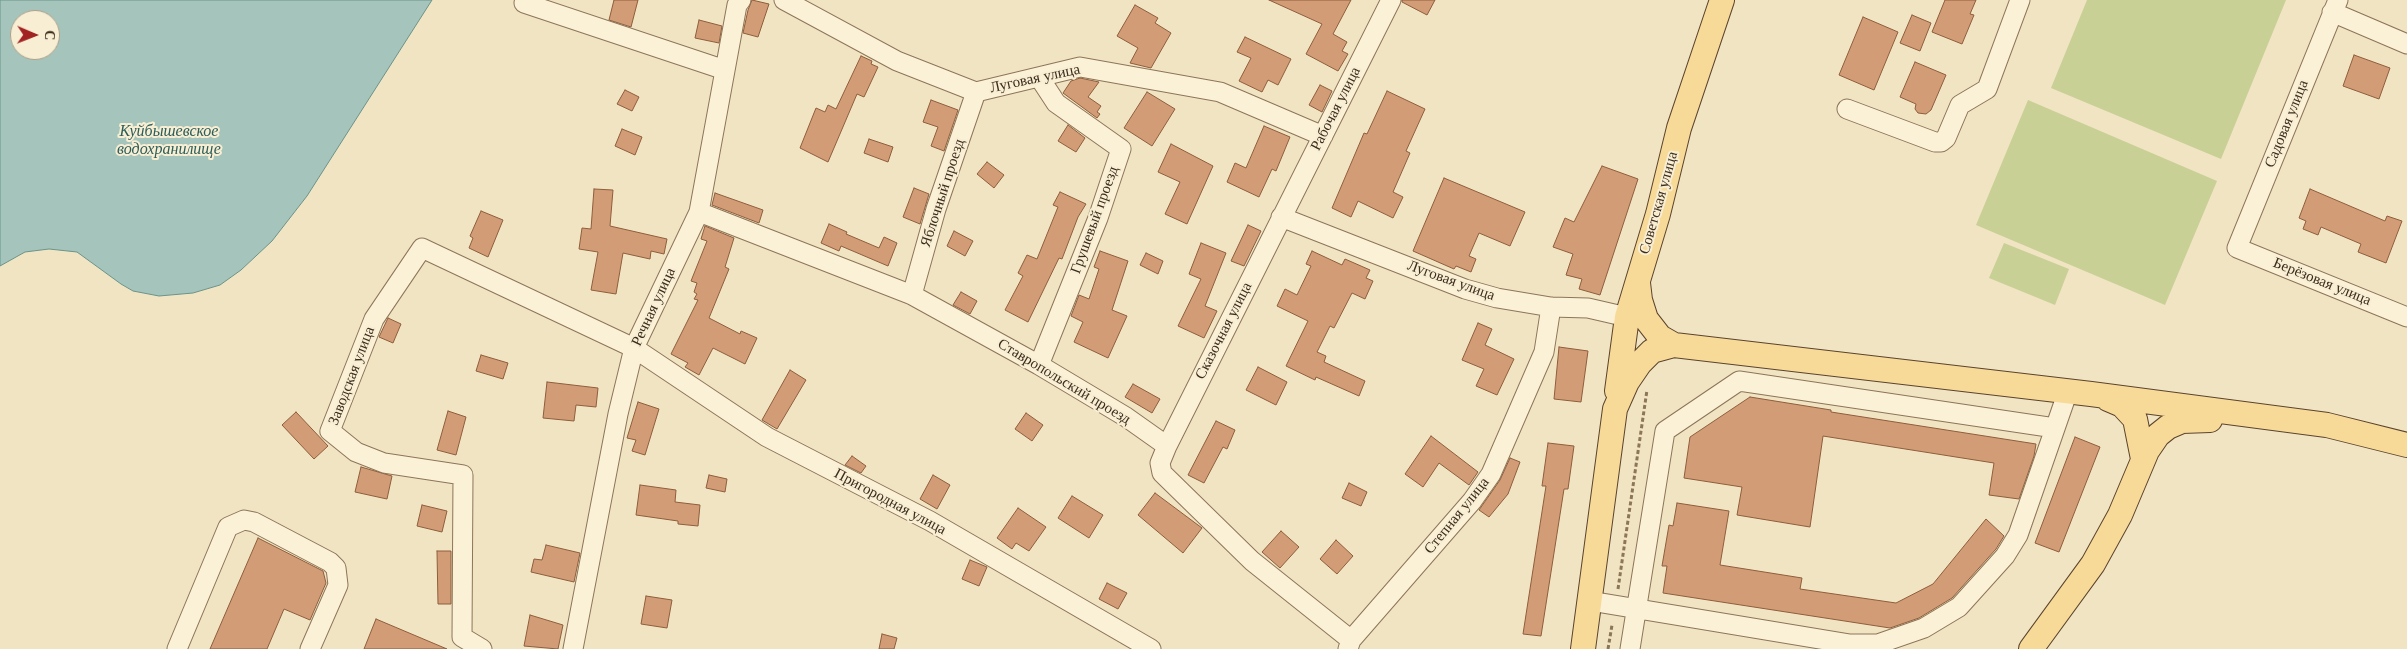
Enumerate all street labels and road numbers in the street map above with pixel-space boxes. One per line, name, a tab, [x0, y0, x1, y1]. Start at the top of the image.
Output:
street label: Луговая улица	[988, 61, 1082, 97]
street label: Рабочая улица	[1307, 64, 1365, 154]
street label: Садовая улица	[2261, 78, 2313, 170]
street label: Яблочный проезд	[917, 137, 969, 249]
street label: Советская улица	[1636, 150, 1682, 256]
street label: Грушевый проезд	[1067, 164, 1123, 276]
street label: Берёзовая улица	[2270, 254, 2374, 310]
street label: Луговая улица	[1405, 257, 1497, 305]
street label: Речная улица	[628, 265, 680, 349]
street label: Сказочная улица	[1192, 279, 1256, 383]
street label: Заводская улица	[325, 324, 379, 428]
street label: Ставропольский проезд	[994, 335, 1134, 429]
street label: Пригородная улица	[831, 465, 949, 539]
street label: Степная улица	[1421, 474, 1493, 558]

